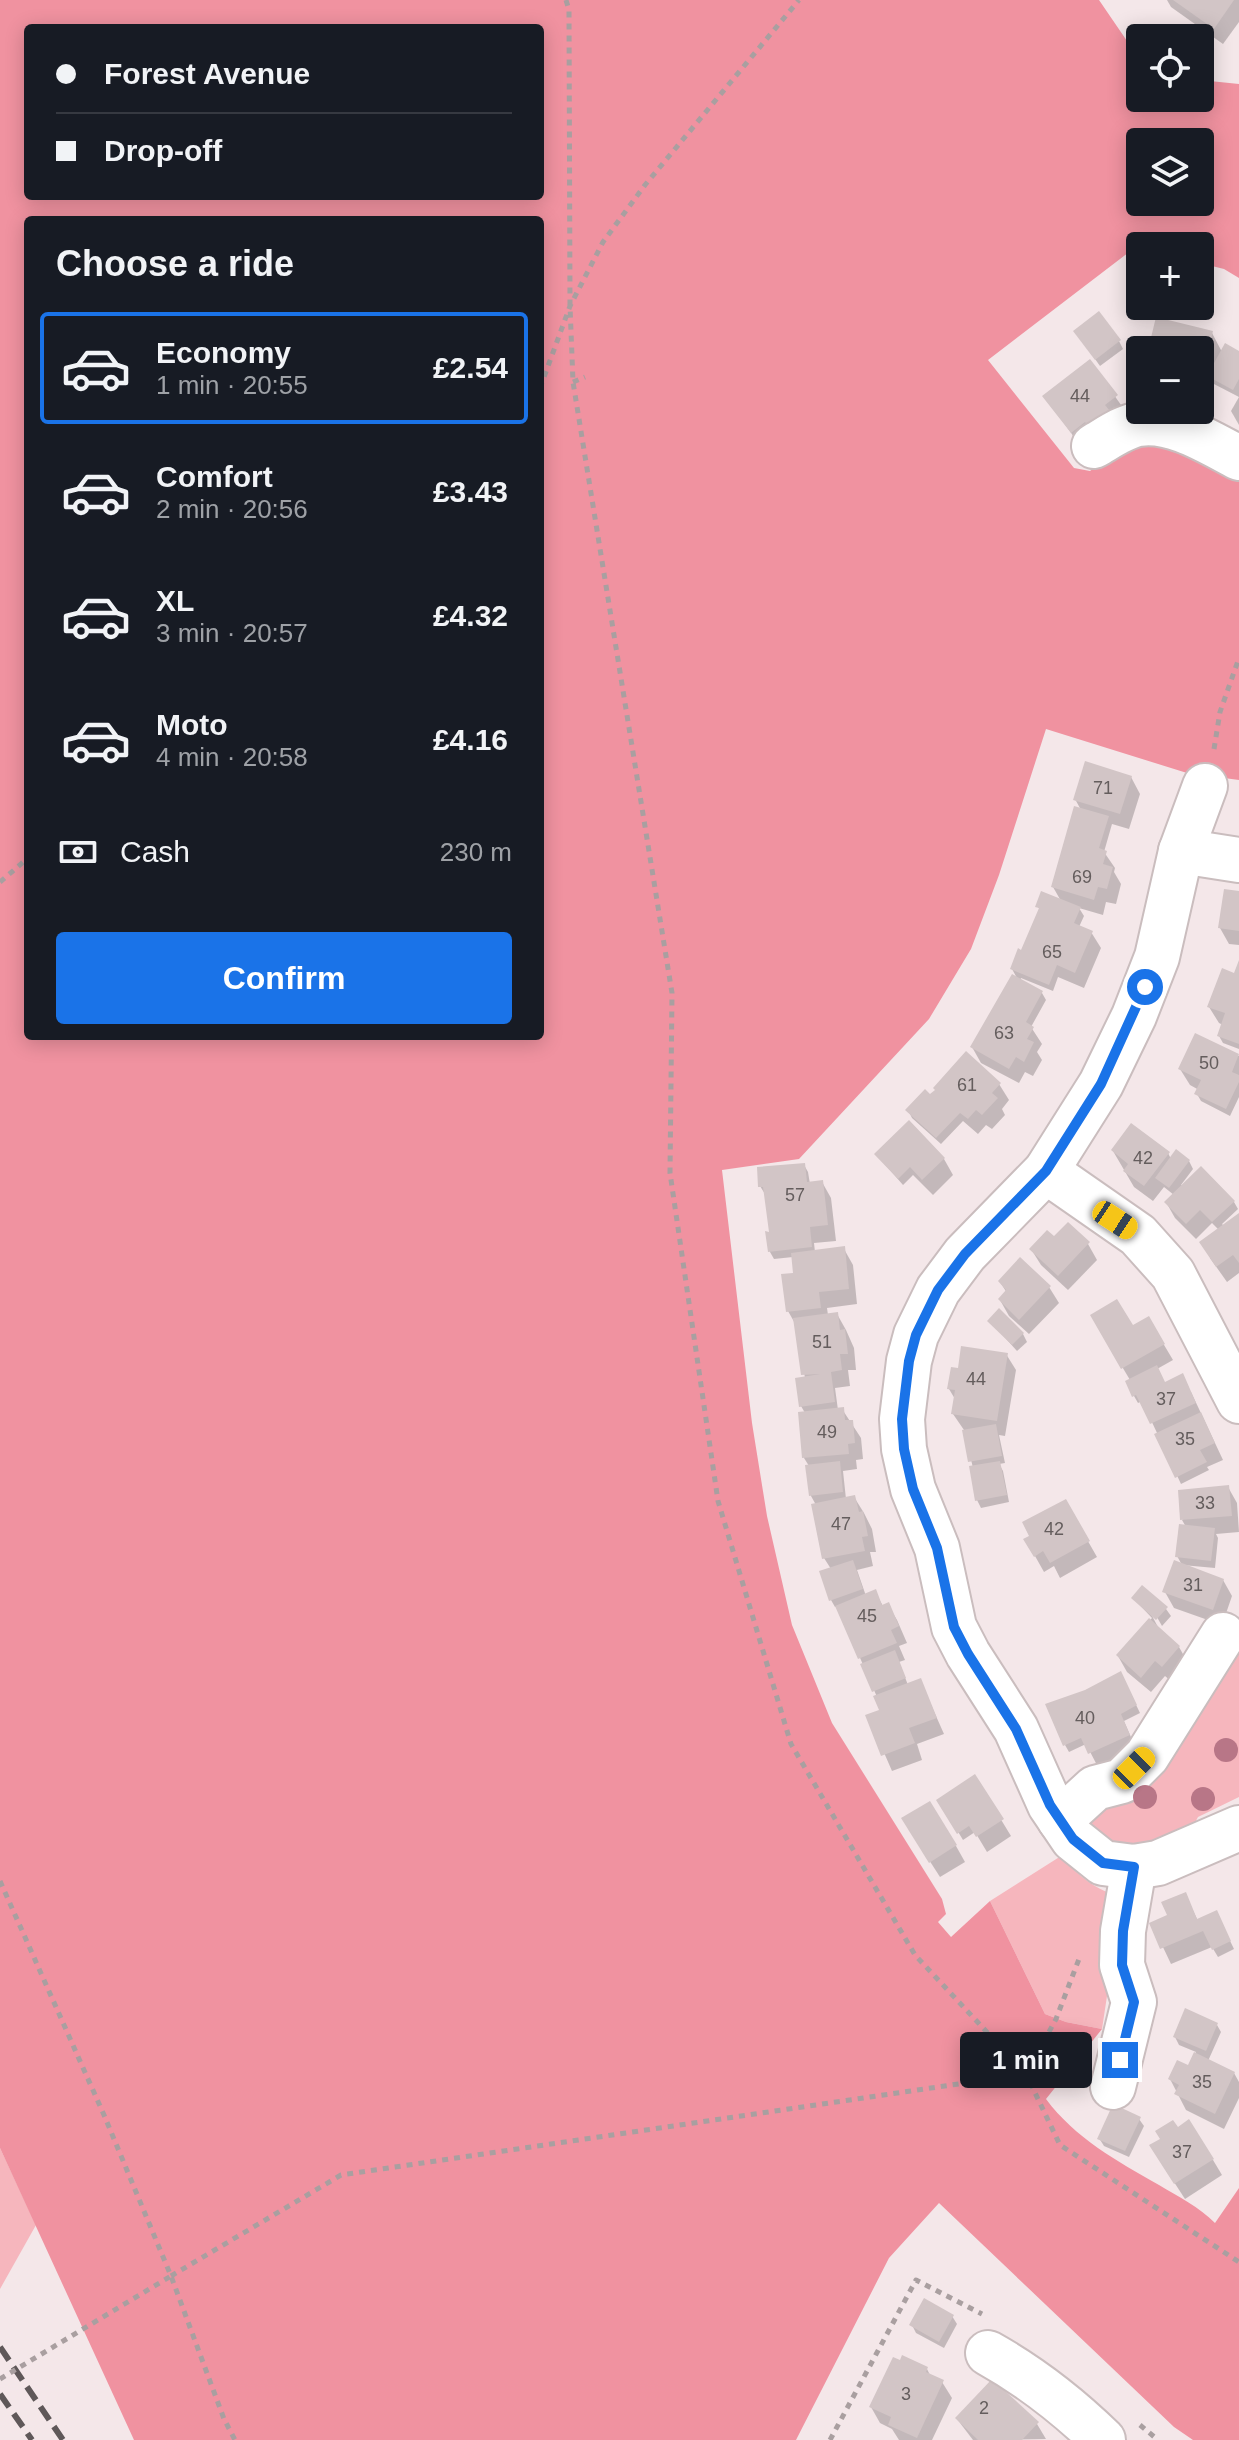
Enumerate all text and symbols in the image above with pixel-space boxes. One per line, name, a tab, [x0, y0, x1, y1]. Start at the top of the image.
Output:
map controls	[1126, 24, 1214, 424]
button: locate	[1126, 24, 1214, 112]
text: Forest Avenue	[104, 57, 310, 90]
button: layers	[1126, 128, 1214, 216]
text: Drop-off	[104, 134, 222, 167]
button: +	[1126, 232, 1214, 320]
text: Choose a ride	[56, 243, 294, 284]
icon: car	[60, 332, 132, 404]
text: Economy	[156, 336, 291, 369]
button: −	[1126, 336, 1214, 424]
text: £2.54	[433, 351, 508, 384]
text: 1 min · 20:55	[156, 370, 308, 400]
house number: 44	[1070, 386, 1090, 406]
icon: car	[60, 456, 132, 528]
text: Comfort	[156, 460, 273, 493]
text: £3.43	[433, 475, 508, 508]
text: 2 min · 20:56	[156, 494, 308, 524]
icon: car	[60, 580, 132, 652]
text: XL	[156, 584, 194, 617]
text: £4.32	[433, 599, 508, 632]
text: 3 min · 20:57	[156, 618, 308, 648]
icon: car	[60, 704, 132, 776]
text: Moto	[156, 708, 228, 741]
text: £4.16	[433, 723, 508, 756]
text: 4 min · 20:58	[156, 742, 308, 772]
house number: 71	[1093, 778, 1113, 798]
icon: cash	[56, 830, 100, 874]
text: Cash	[120, 835, 190, 868]
text: 230 m	[440, 837, 512, 867]
house number: 69	[1072, 867, 1092, 887]
button: Confirm	[56, 932, 512, 1024]
house number: 65	[1042, 942, 1062, 962]
route start	[1127, 969, 1163, 1005]
house number: 63	[994, 1023, 1014, 1043]
house number: 50	[1199, 1053, 1219, 1073]
house number: 61	[957, 1075, 977, 1095]
house number: 42	[1133, 1148, 1153, 1168]
house number: 57	[785, 1185, 805, 1205]
car	[1088, 1197, 1142, 1243]
house number: 51	[812, 1332, 832, 1352]
house number: 44	[966, 1369, 986, 1389]
house number: 37	[1156, 1389, 1176, 1409]
house number: 49	[817, 1422, 837, 1442]
house number: 35	[1175, 1429, 1195, 1449]
house number: 33	[1195, 1493, 1215, 1513]
house number: 47	[831, 1514, 851, 1534]
house number: 42	[1044, 1519, 1064, 1539]
house number: 31	[1183, 1575, 1203, 1595]
house number: 45	[857, 1606, 877, 1626]
house number: 40	[1075, 1708, 1095, 1728]
car	[1109, 1743, 1159, 1793]
callout: 1 min	[960, 2032, 1092, 2088]
route end	[1102, 2042, 1138, 2078]
text: 1 min	[992, 2045, 1060, 2075]
house number: 35	[1192, 2072, 1212, 2092]
house number: 37	[1172, 2142, 1192, 2162]
house number: 3	[901, 2384, 911, 2404]
house number: 2	[979, 2398, 989, 2418]

